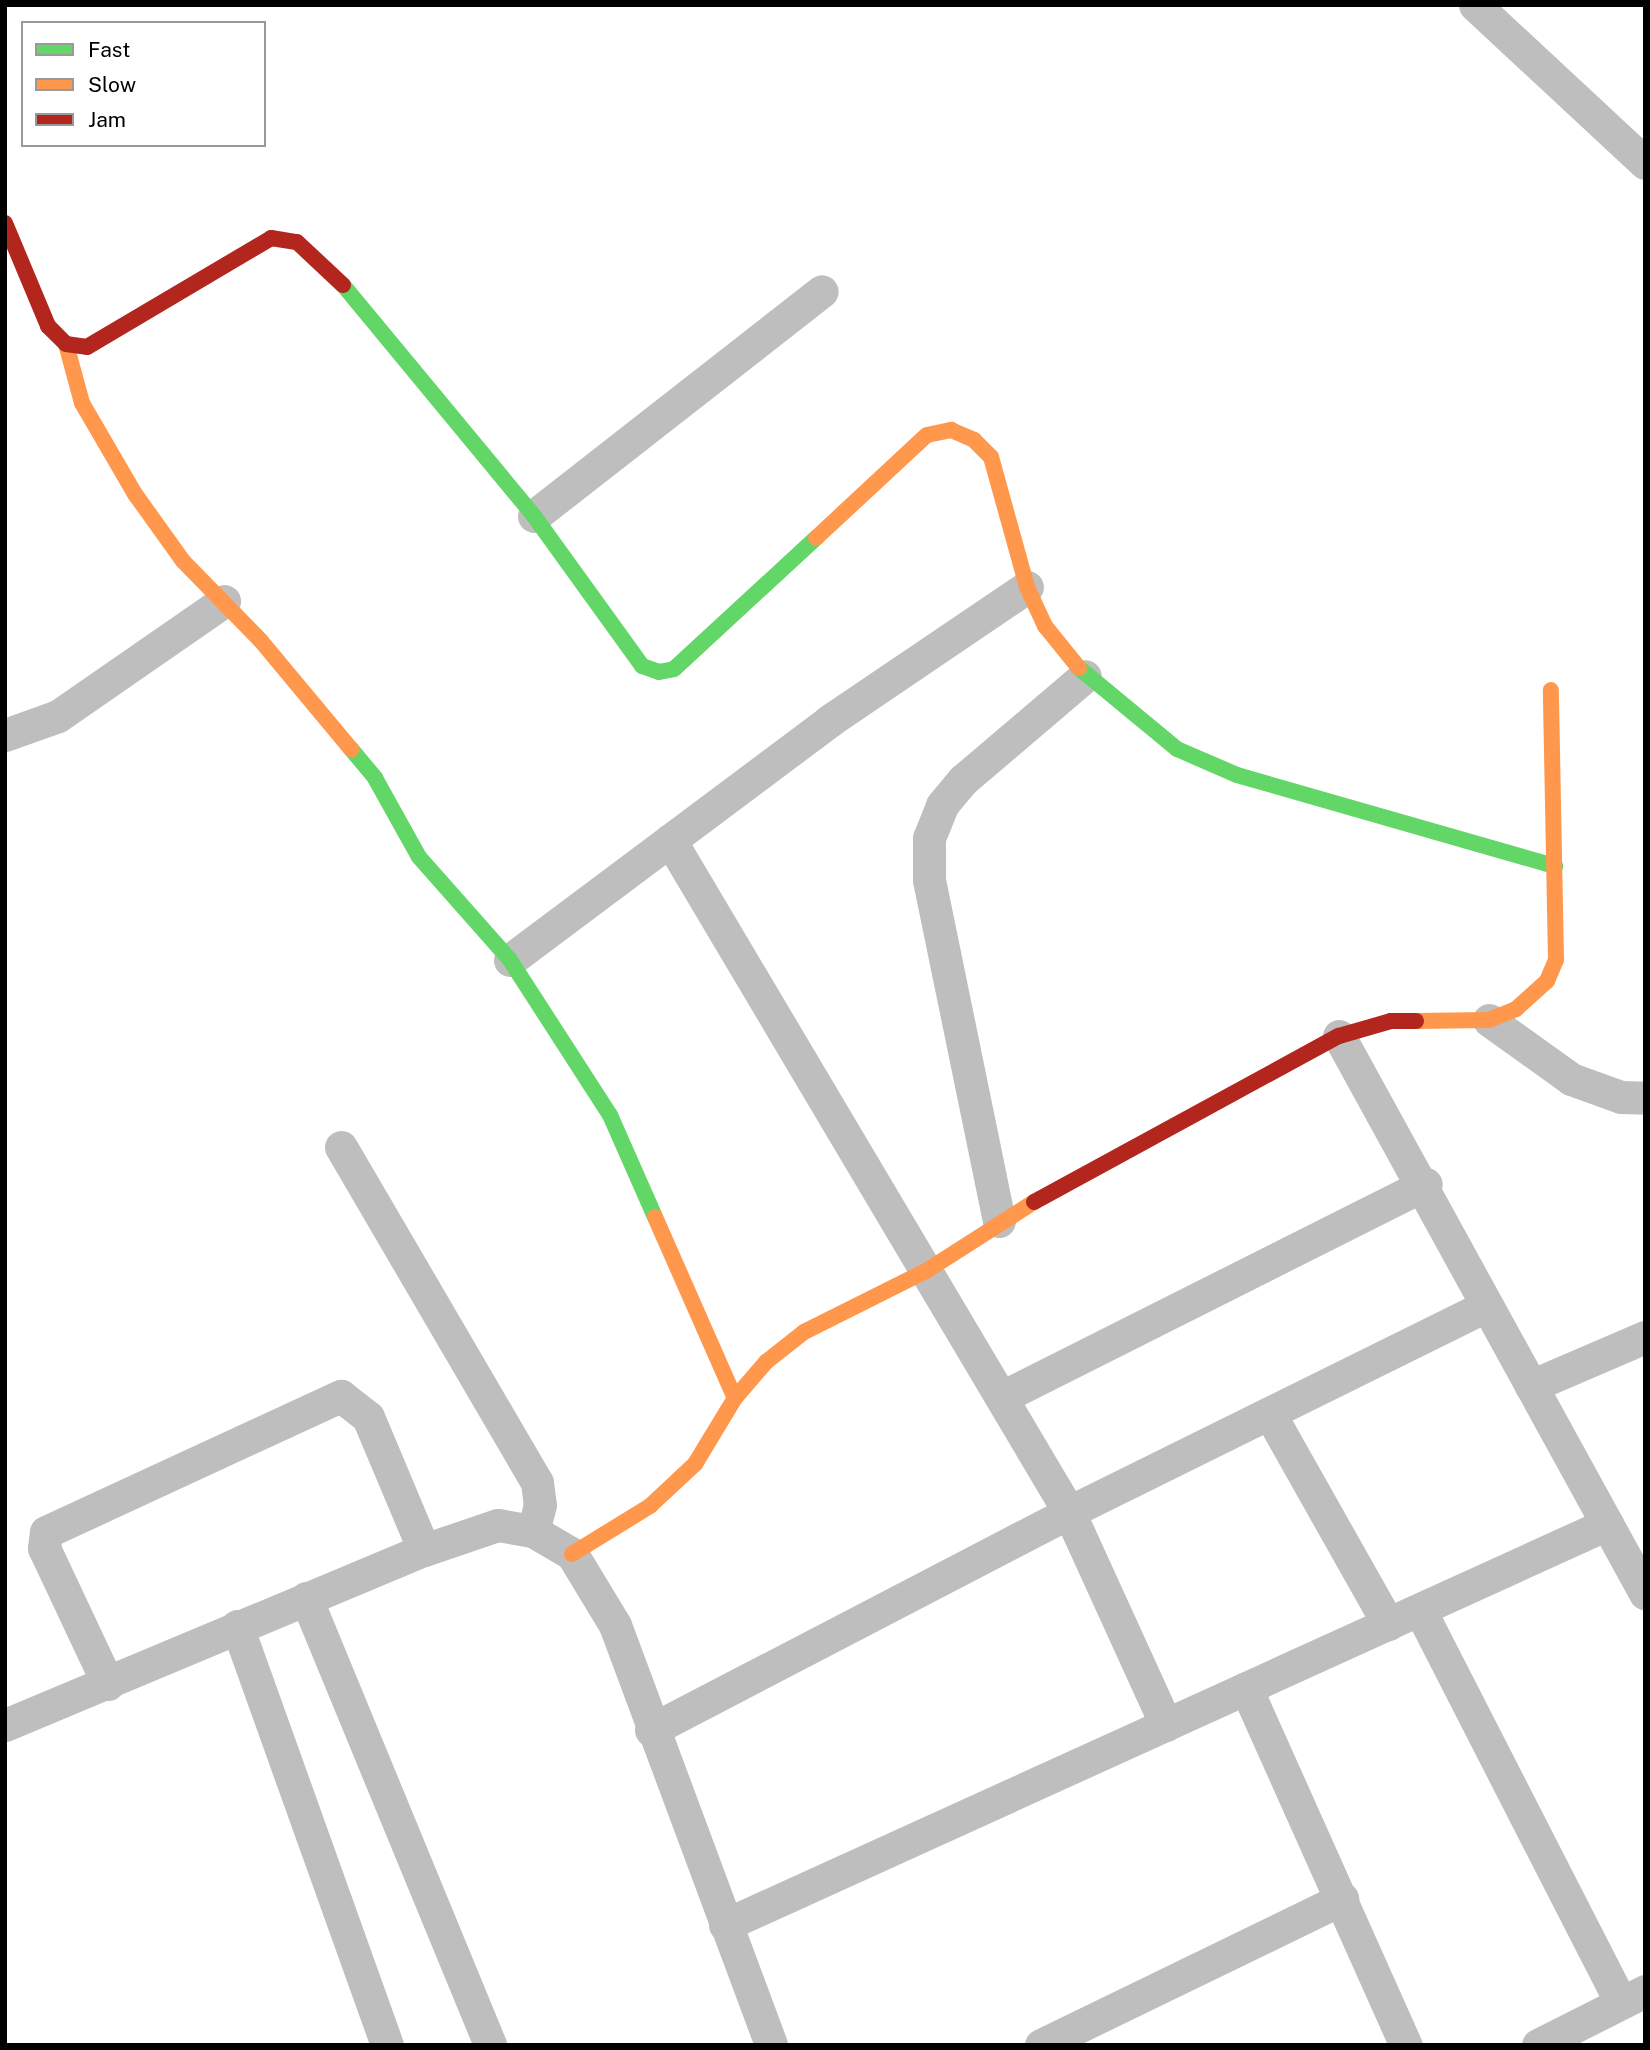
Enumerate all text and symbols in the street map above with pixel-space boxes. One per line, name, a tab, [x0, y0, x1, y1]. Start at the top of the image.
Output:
legend	[21, 21, 266, 147]
text: Fast	[88, 37, 130, 62]
text: Slow	[88, 72, 136, 97]
text: Jam	[88, 107, 126, 132]

